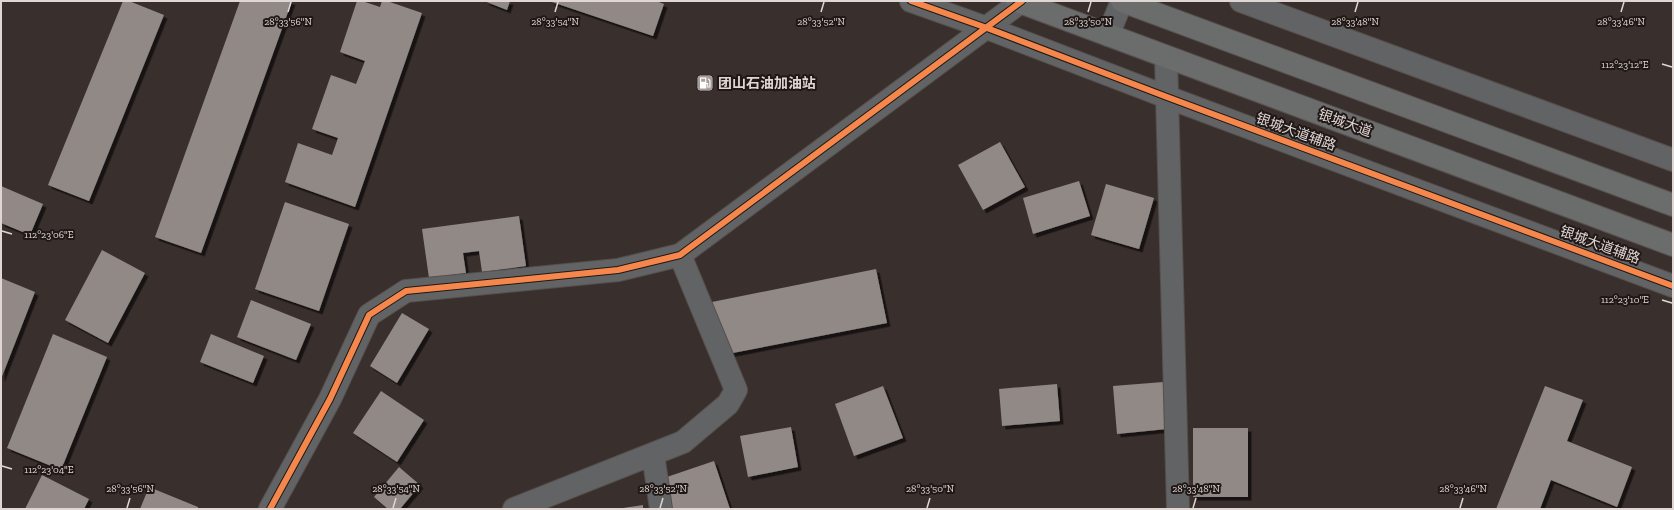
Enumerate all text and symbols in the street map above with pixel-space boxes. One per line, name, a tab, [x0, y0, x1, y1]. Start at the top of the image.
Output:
text: 28°33'56"N	[264, 16, 312, 28]
text: 28°33'54"N	[531, 16, 579, 28]
text: 28°33'52"N	[797, 16, 845, 28]
text: 28°33'50"N	[1064, 16, 1113, 28]
text: 28°33'48"N	[1331, 16, 1379, 28]
text: 28°33'46"N	[1597, 16, 1645, 28]
text: 112°23'12"E	[1601, 59, 1649, 71]
fuel station icon: 团山石油加油站	[695, 73, 715, 93]
place label: 团山石油加油站	[718, 75, 816, 92]
street label: 银城大道	[1316, 105, 1374, 141]
street label: 银城大道辅路	[1254, 110, 1338, 154]
street label: 银城大道辅路	[1558, 223, 1642, 267]
text: 112°23'06"E	[24, 229, 74, 241]
text: 112°23'10"E	[1601, 294, 1649, 306]
text: 112°23'04"E	[24, 464, 74, 476]
text: 28°33'56"N	[106, 483, 154, 495]
text: 28°33'54"N	[372, 483, 420, 495]
text: 28°33'52"N	[639, 483, 687, 495]
text: 28°33'50"N	[906, 483, 955, 495]
text: 28°33'48"N	[1172, 483, 1220, 495]
text: 28°33'46"N	[1439, 483, 1487, 495]

